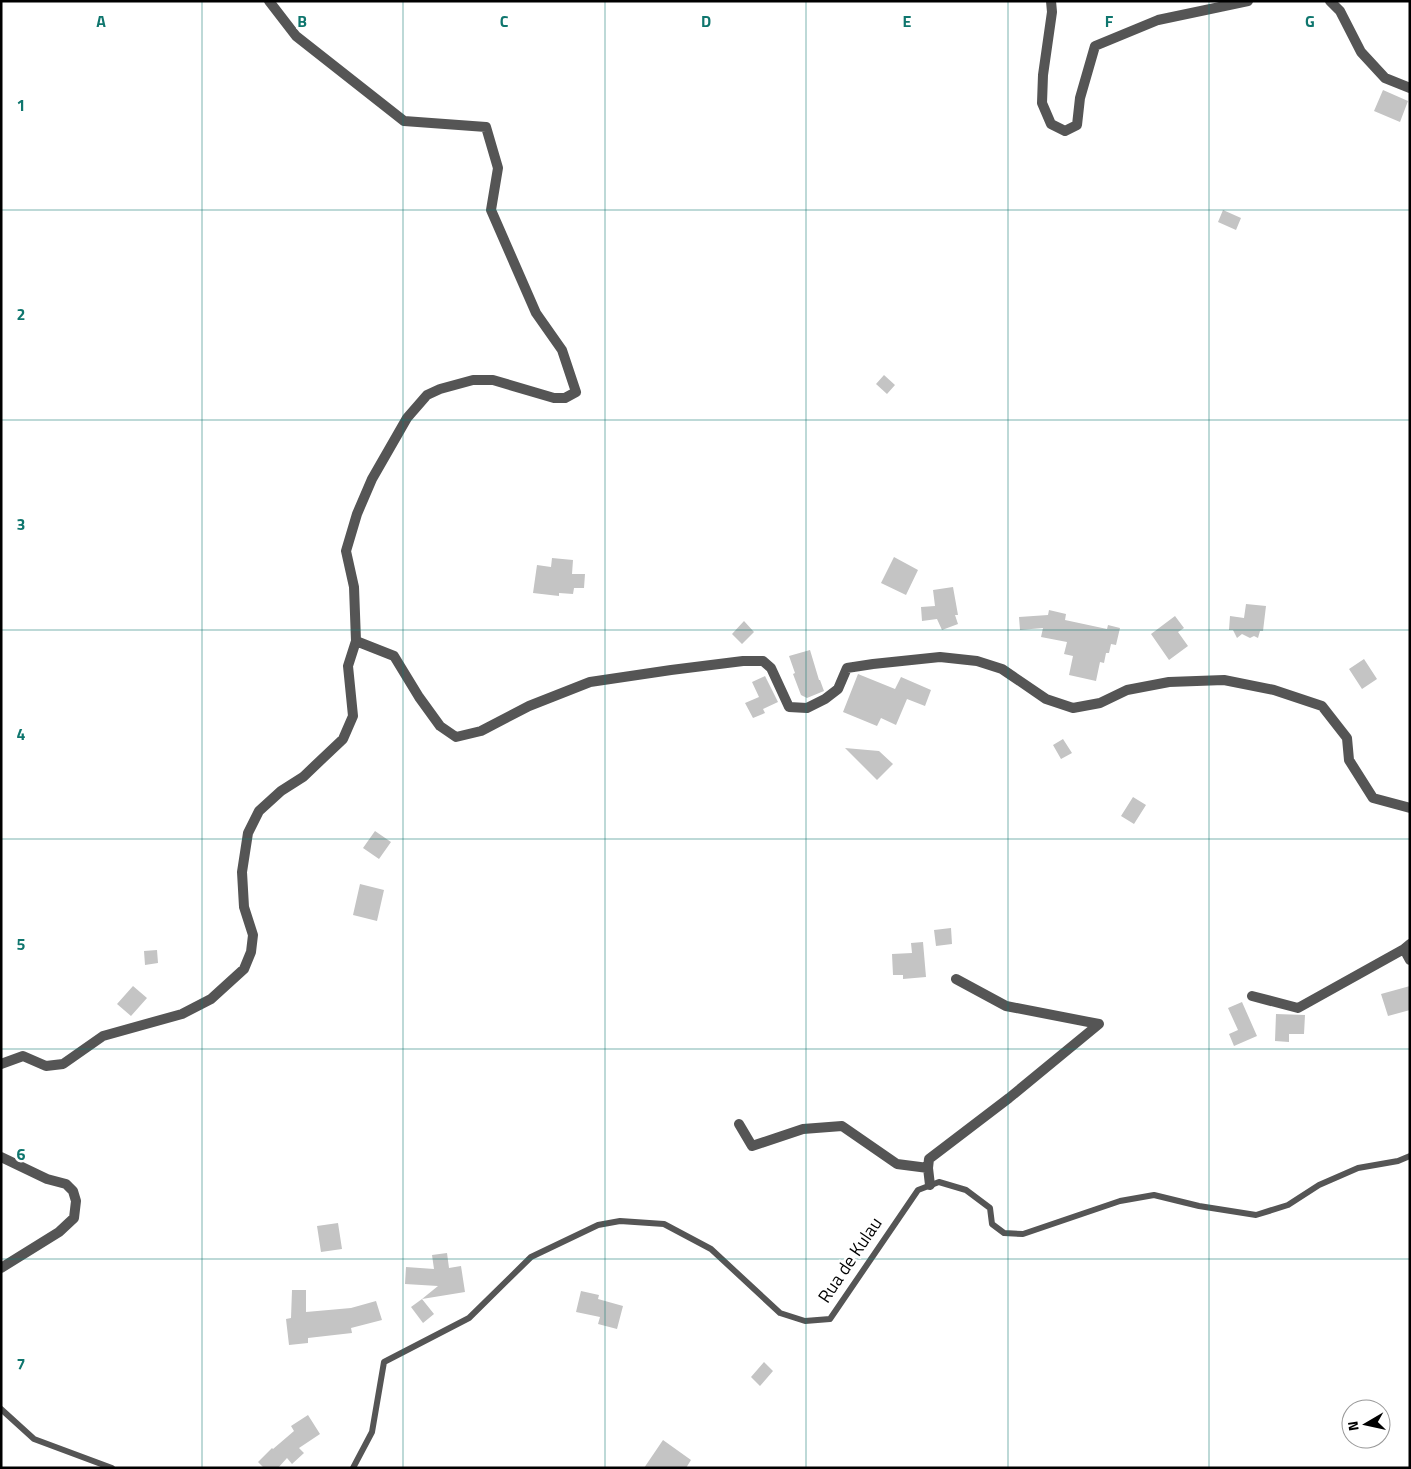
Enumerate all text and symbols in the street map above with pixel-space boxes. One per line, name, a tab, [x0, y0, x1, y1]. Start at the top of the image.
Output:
text: A	[96, 9, 106, 33]
text: B	[297, 9, 307, 33]
text: C	[500, 9, 509, 33]
text: D	[701, 9, 711, 33]
text: E	[903, 9, 912, 33]
text: F	[1105, 9, 1114, 33]
text: G	[1305, 9, 1315, 33]
text: 1	[17, 93, 25, 117]
text: 2	[17, 302, 25, 326]
text: 3	[17, 512, 25, 536]
text: 4	[17, 722, 26, 746]
text: 5	[17, 932, 26, 956]
text: 6	[17, 1142, 26, 1166]
street label: Rua de Kulau	[811, 1211, 888, 1308]
text: 7	[17, 1352, 25, 1376]
north arrow	[1341, 1399, 1391, 1449]
text: N	[1342, 1420, 1364, 1433]

